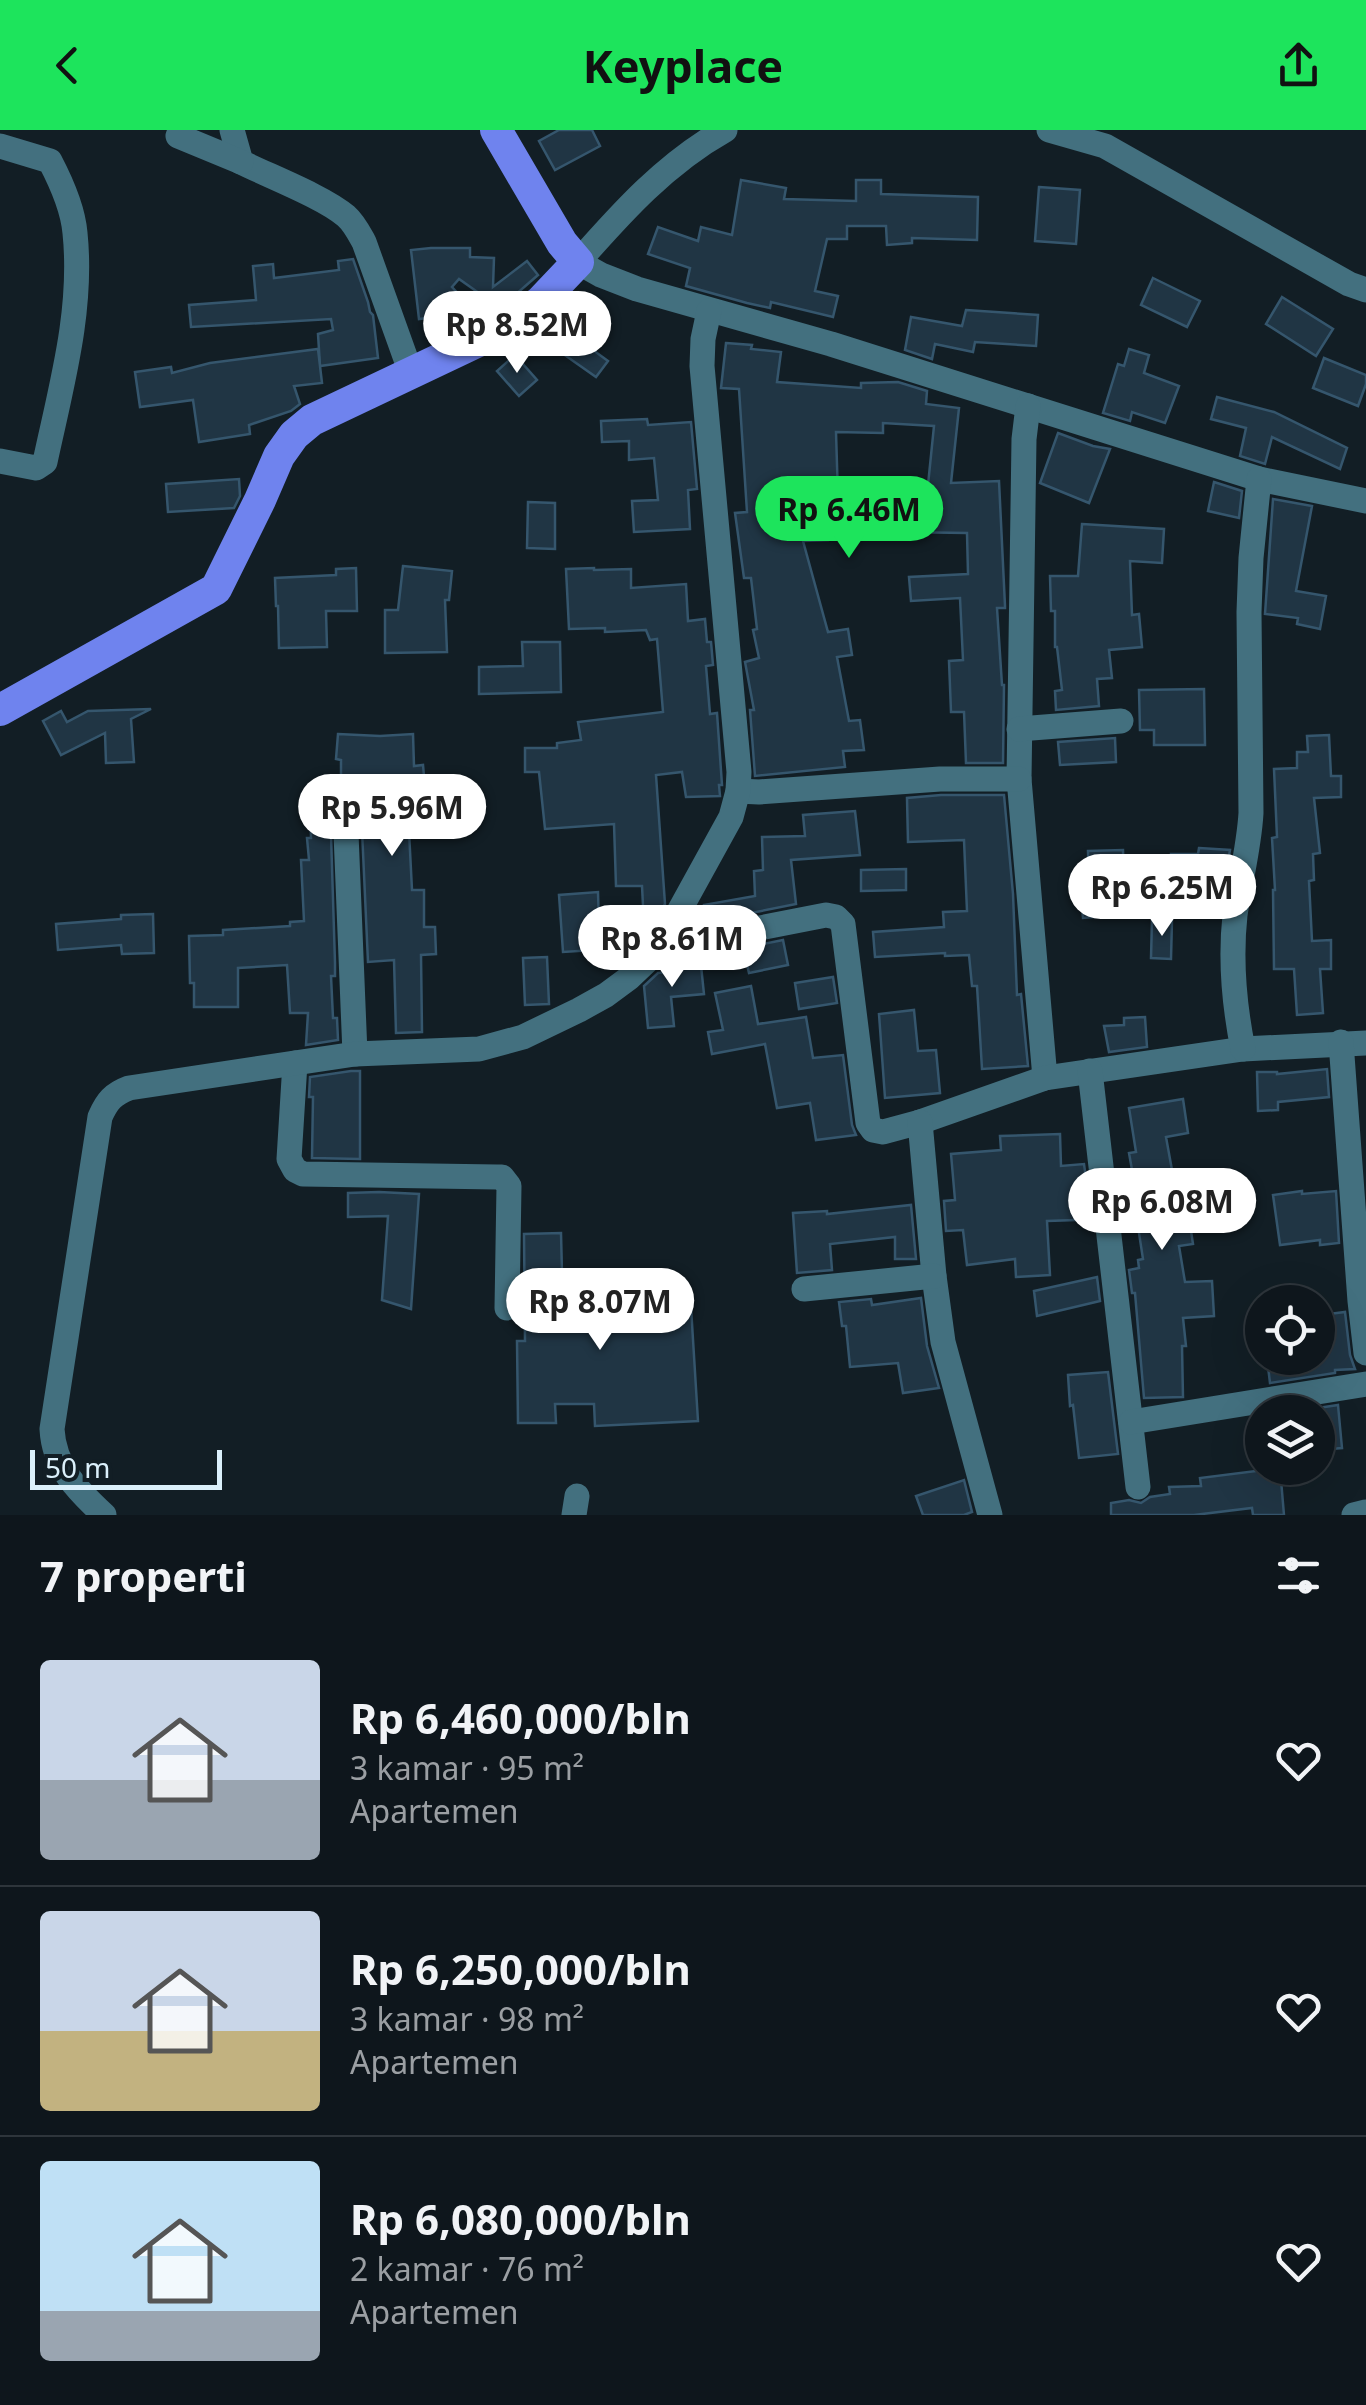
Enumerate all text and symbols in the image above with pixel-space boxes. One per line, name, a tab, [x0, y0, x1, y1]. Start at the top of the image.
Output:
text: Keyplace	[583, 35, 783, 96]
icon: back	[40, 38, 95, 93]
icon: share	[1271, 38, 1326, 93]
pin: Rp 8.52M	[414, 291, 620, 376]
text: Rp 8.52M	[445, 302, 589, 345]
pin: Rp 6.46M	[746, 476, 952, 561]
text: Rp 6.46M	[777, 487, 921, 530]
pin: Rp 5.96M	[289, 774, 495, 859]
text: Rp 5.96M	[320, 785, 464, 828]
pin: Rp 6.25M	[1059, 854, 1265, 939]
text: Rp 6.25M	[1090, 865, 1234, 908]
pin: Rp 8.61M	[569, 905, 775, 990]
text: Rp 8.61M	[600, 916, 744, 959]
pin: Rp 6.08M	[1059, 1168, 1265, 1253]
text: Rp 6.08M	[1090, 1179, 1234, 1222]
pin: Rp 8.07M	[497, 1268, 703, 1353]
text: Rp 8.07M	[528, 1279, 672, 1322]
map controls	[1245, 1285, 1335, 1485]
button: locate	[1245, 1285, 1335, 1375]
button: layers	[1245, 1395, 1335, 1485]
scale bar	[30, 1445, 222, 1490]
text: 50 m	[45, 1448, 111, 1486]
text: 7 properti	[40, 1547, 247, 1604]
icon: filters	[1271, 1548, 1326, 1603]
text: Rp 6,460,000/bln	[350, 1689, 691, 1746]
icon: home	[120, 1700, 240, 1820]
icon: heart	[1271, 1733, 1326, 1788]
text: 3 kamar · 95 m²	[350, 1746, 584, 1789]
text: Apartemen	[350, 1789, 519, 1832]
text: Rp 6,250,000/bln	[350, 1940, 691, 1997]
icon: home	[120, 1951, 240, 2071]
icon: heart	[1271, 1984, 1326, 2039]
text: 3 kamar · 98 m²	[350, 1997, 584, 2040]
text: Apartemen	[350, 2040, 519, 2083]
text: Rp 6,080,000/bln	[350, 2190, 691, 2247]
icon: home	[120, 2201, 240, 2321]
icon: heart	[1271, 2234, 1326, 2289]
text: 2 kamar · 76 m²	[350, 2247, 584, 2290]
text: Apartemen	[350, 2290, 519, 2333]

